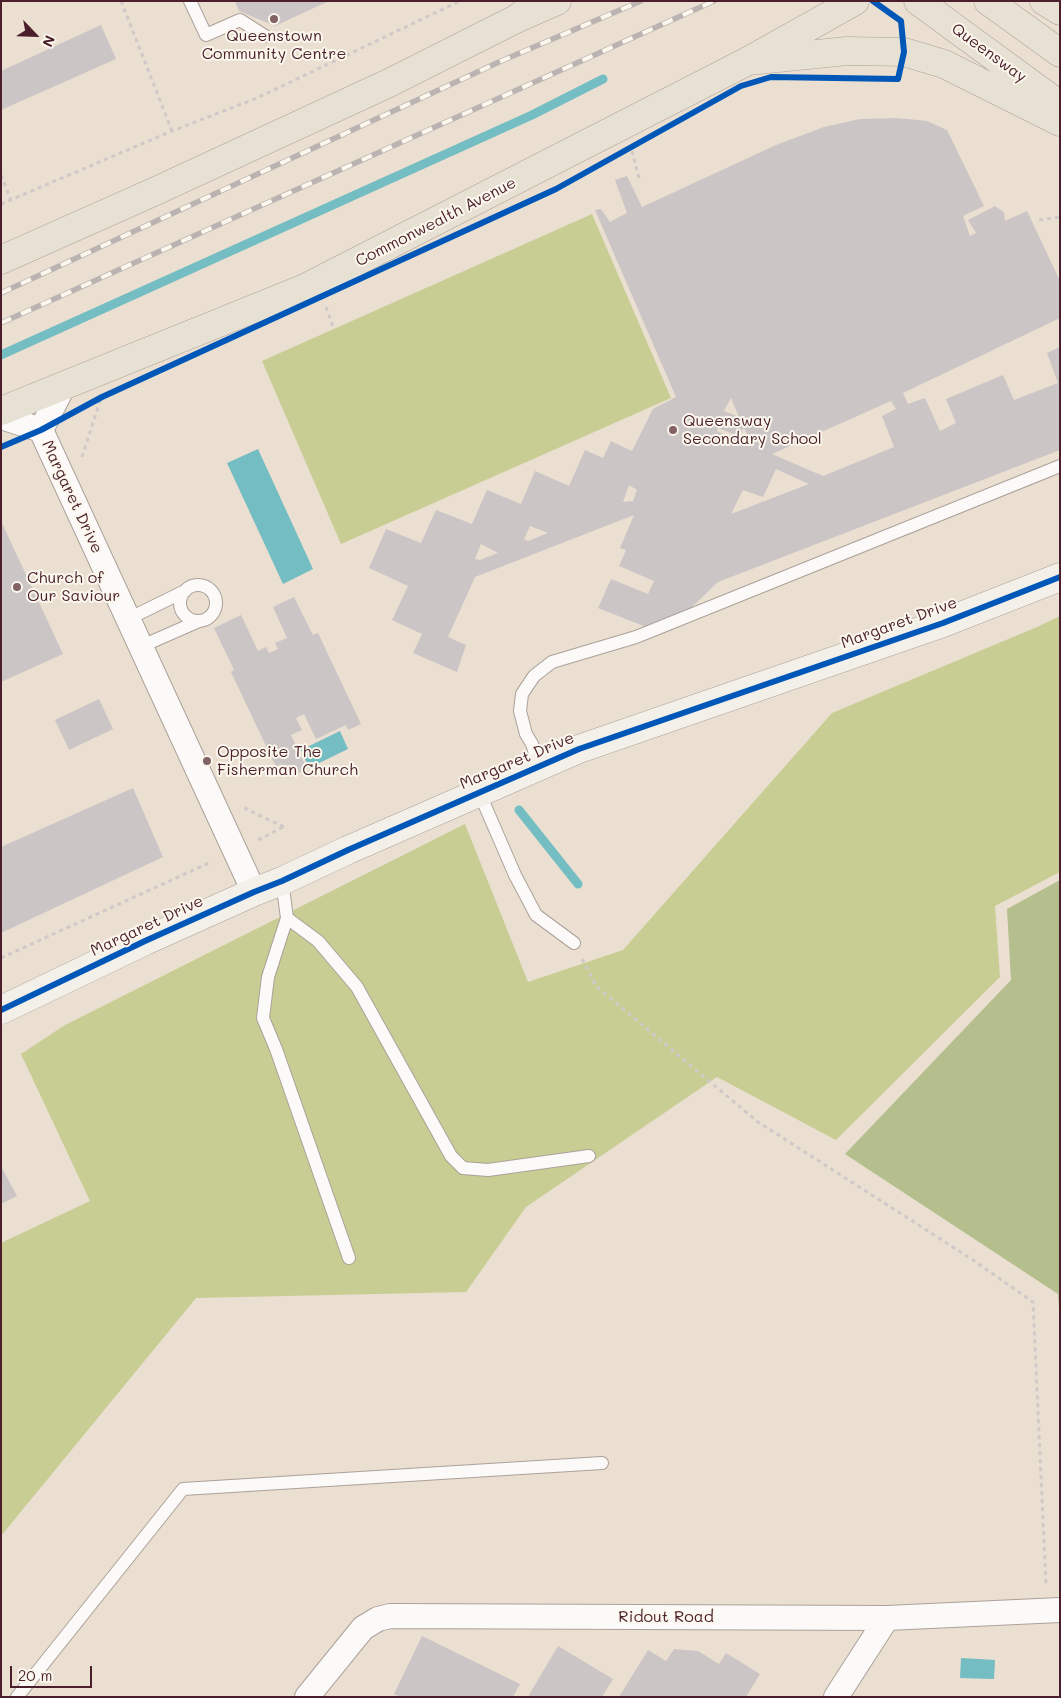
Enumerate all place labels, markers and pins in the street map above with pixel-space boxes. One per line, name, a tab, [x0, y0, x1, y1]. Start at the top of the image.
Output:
marker: Queenstown Community Centre	[268, 13, 280, 25]
place label: Queenstown Community Centre	[202, 26, 346, 64]
place label: Queensway Secondary School	[683, 411, 822, 449]
marker: Queensway Secondary School	[667, 424, 679, 436]
place label: Church of Our Saviour	[27, 568, 120, 606]
marker: Church of Our Saviour	[11, 581, 23, 593]
place label: Opposite The Fisherman Church	[217, 742, 358, 780]
marker: Opposite The Fisherman Church	[201, 755, 213, 767]

